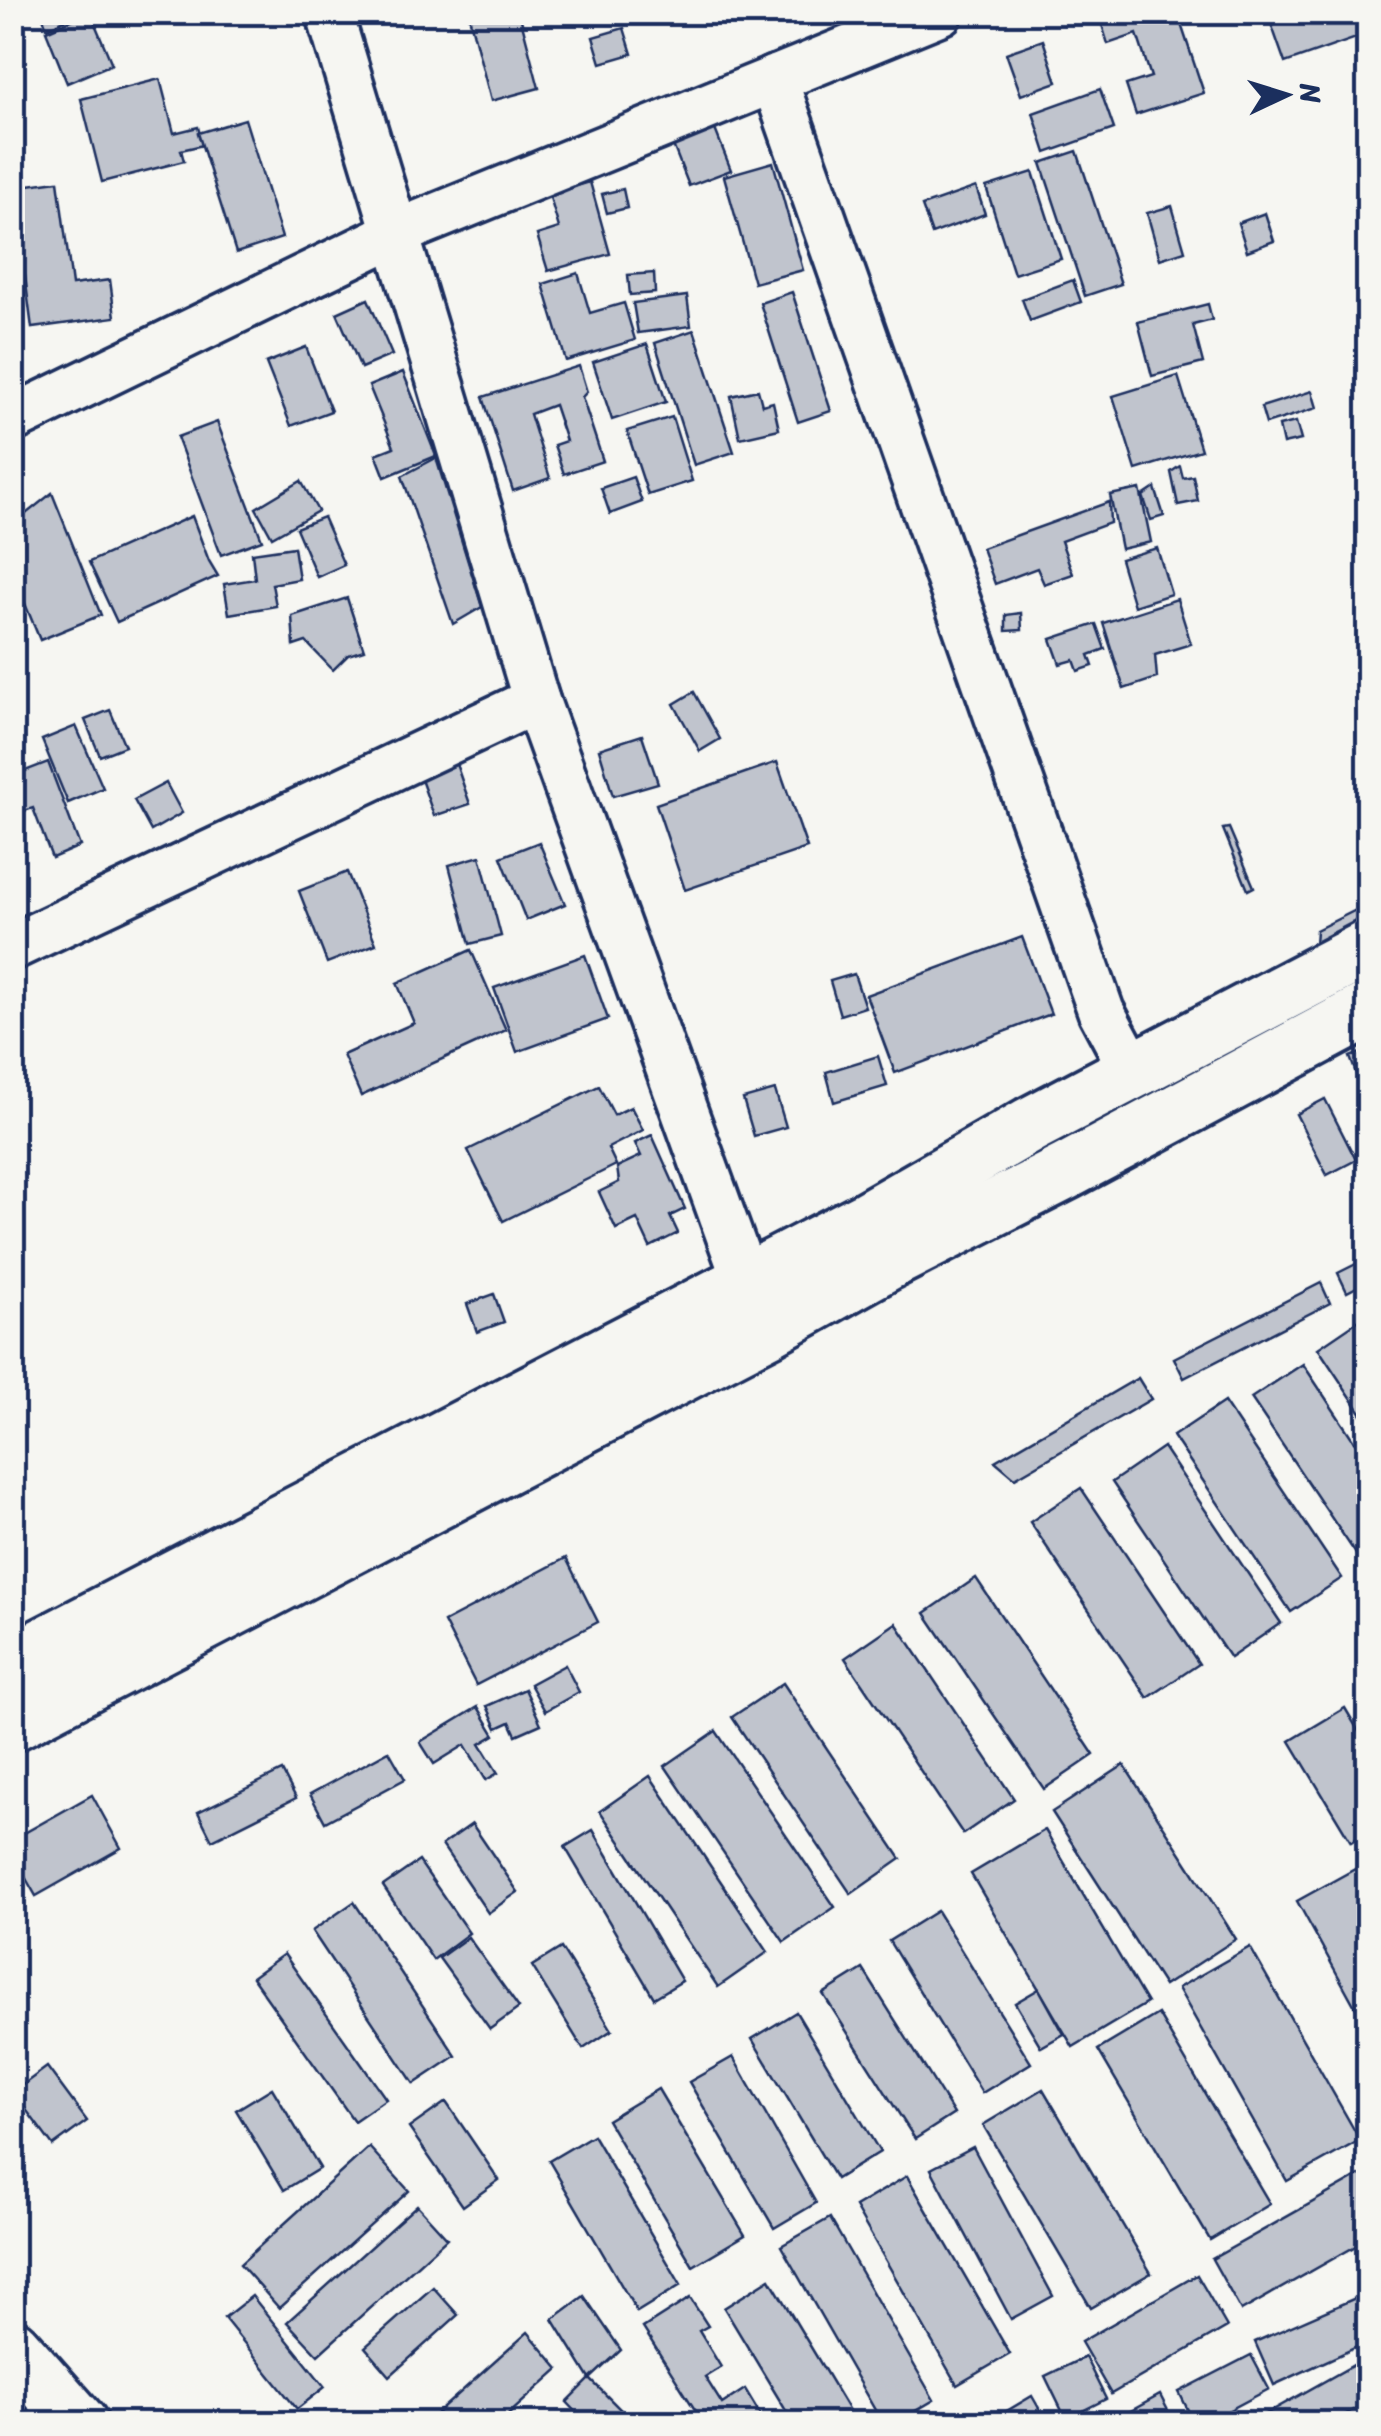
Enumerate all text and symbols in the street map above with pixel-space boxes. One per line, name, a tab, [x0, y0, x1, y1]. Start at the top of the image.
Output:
north arrow	[1236, 45, 1336, 145]
text: N	[1285, 81, 1336, 105]

